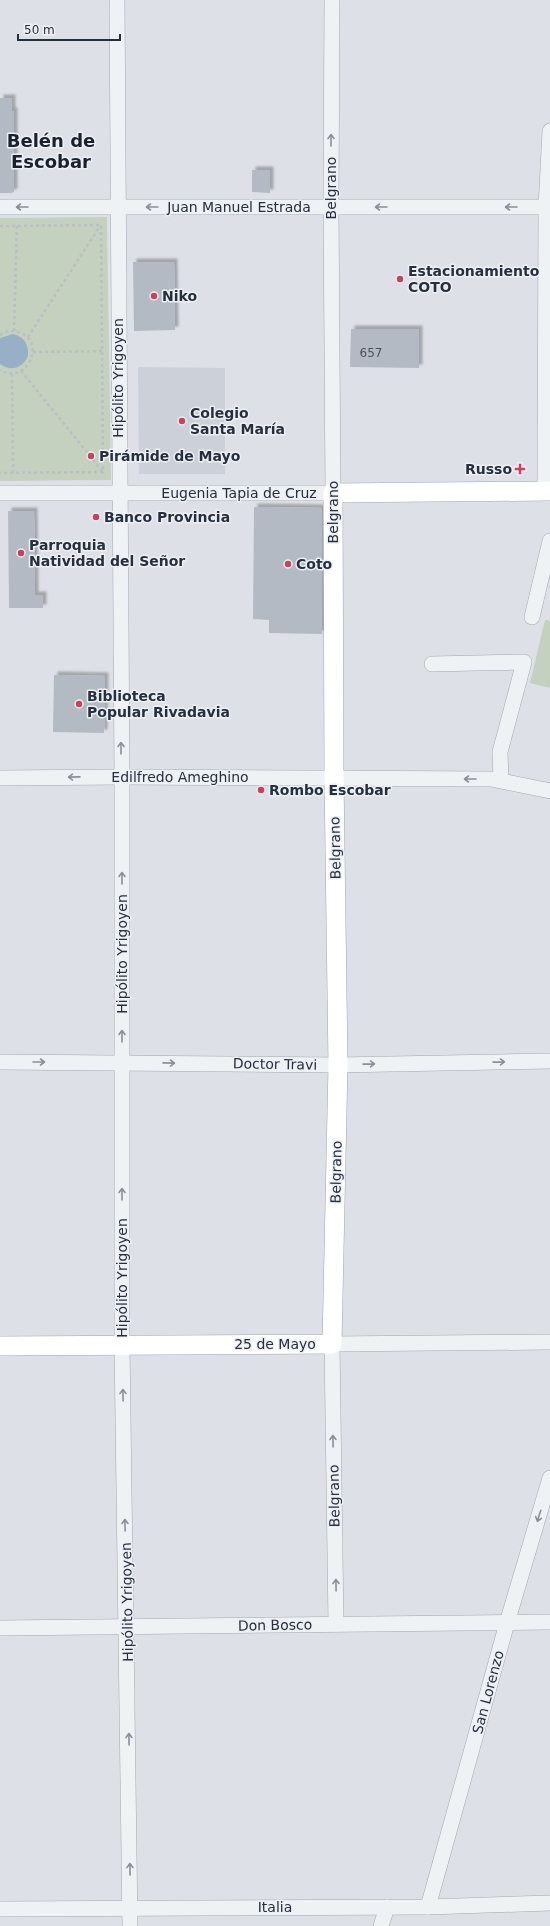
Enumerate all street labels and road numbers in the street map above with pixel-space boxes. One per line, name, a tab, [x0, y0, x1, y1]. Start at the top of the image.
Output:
street label: Belgrano	[323, 157, 339, 219]
street label: Juan Manuel Estrada	[166, 199, 311, 215]
street label: Hipólito Yrigoyen	[110, 318, 126, 438]
street label: Belgrano	[325, 481, 341, 543]
street label: Eugenia Tapia de Cruz	[161, 485, 317, 501]
street label: Edilfredo Ameghino	[111, 769, 249, 785]
street label: Belgrano	[326, 816, 344, 880]
street label: Hipólito Yrigoyen	[114, 894, 130, 1014]
street label: Doctor Travi	[233, 1055, 317, 1073]
street label: Belgrano	[327, 1140, 345, 1204]
street label: Hipólito Yrigoyen	[114, 1218, 130, 1338]
street label: 25 de Mayo	[234, 1336, 316, 1352]
street label: Belgrano	[325, 1464, 343, 1528]
street label: Hipólito Yrigoyen	[118, 1542, 136, 1662]
street label: Don Bosco	[238, 1616, 312, 1634]
street label: San Lorenzo	[469, 1649, 507, 1735]
street label: Italia	[258, 1899, 292, 1915]

